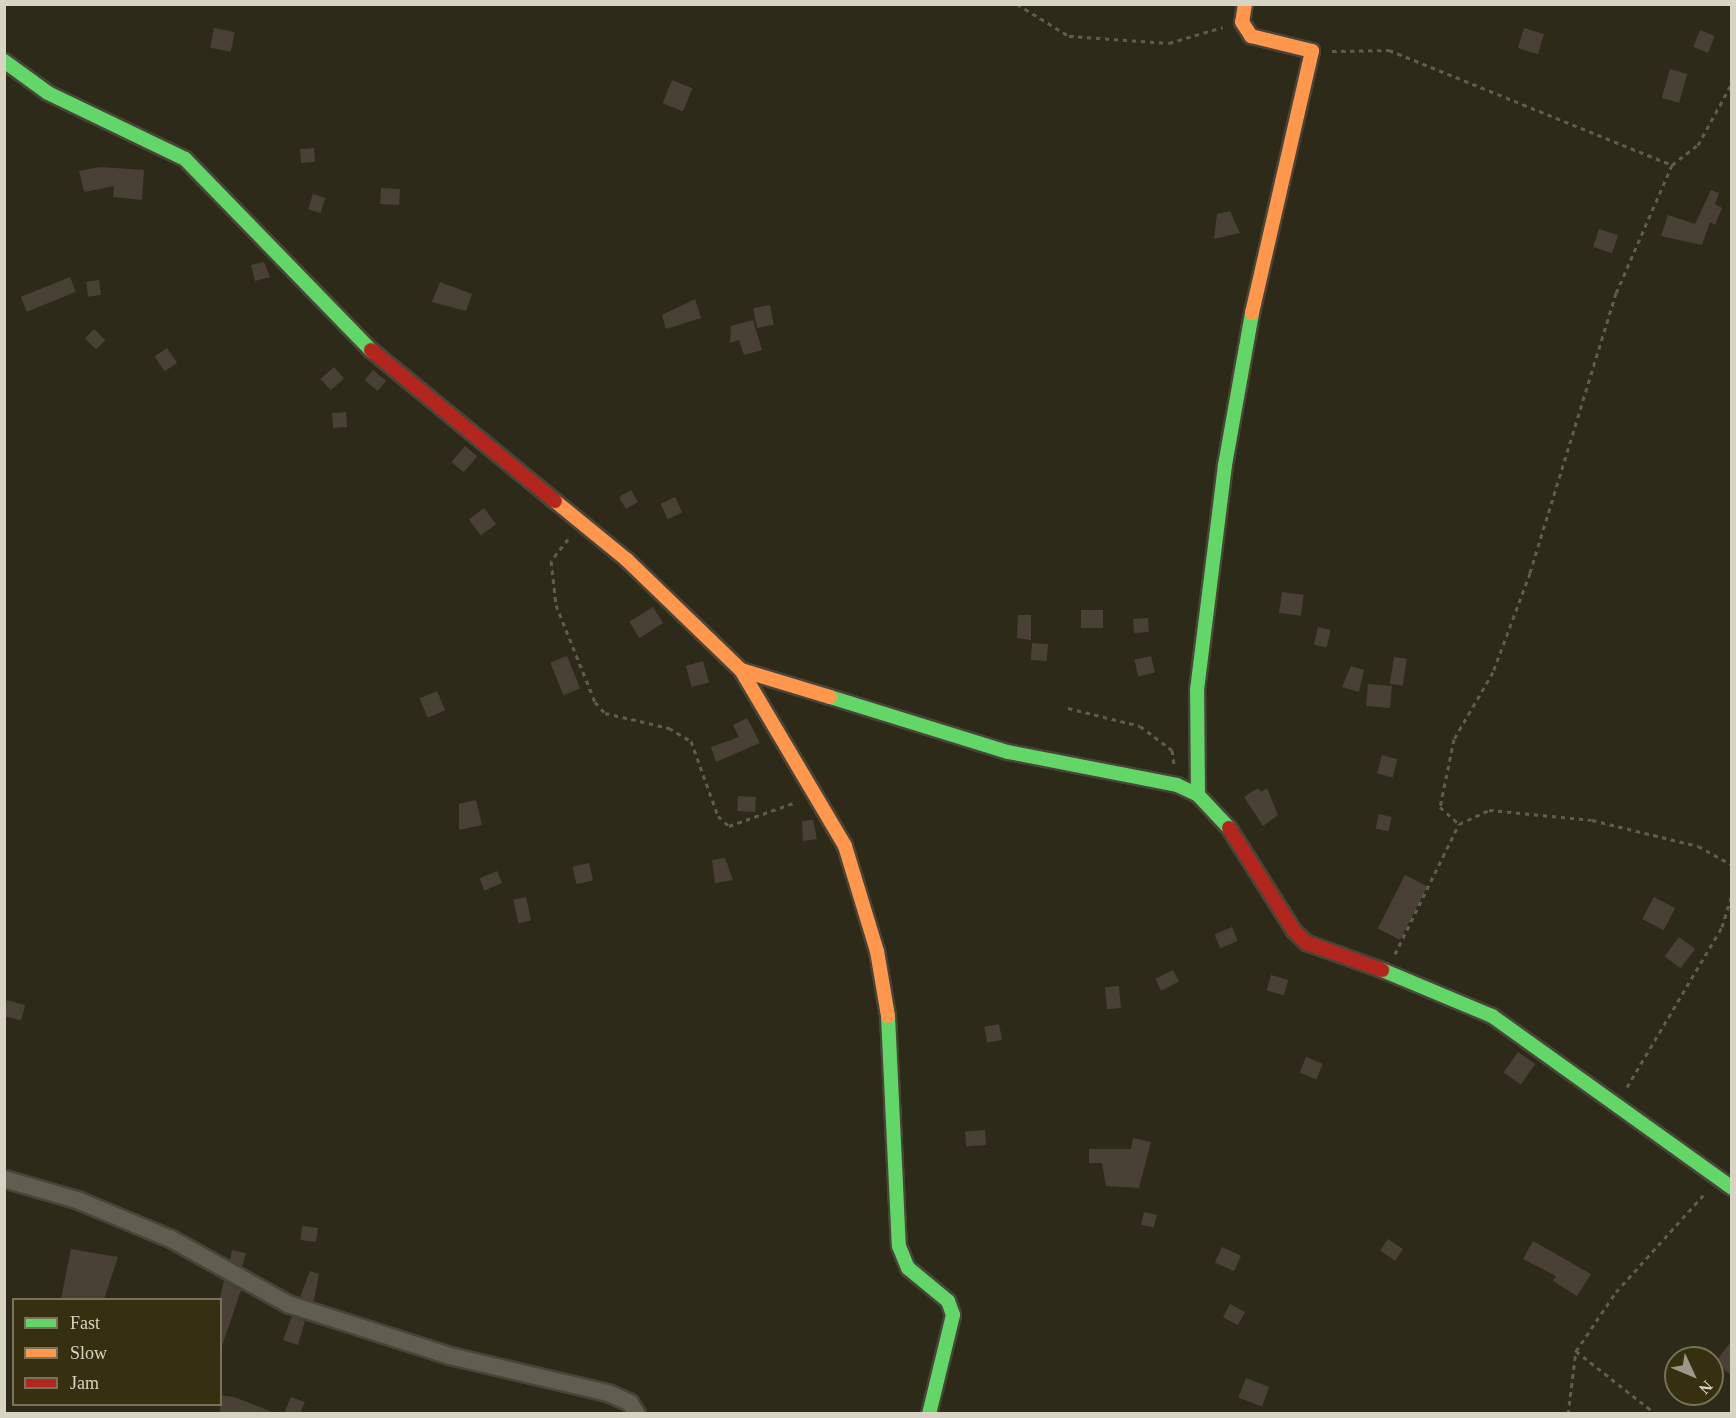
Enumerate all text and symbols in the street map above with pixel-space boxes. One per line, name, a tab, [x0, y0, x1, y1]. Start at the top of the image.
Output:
legend	[12, 1298, 222, 1406]
text: Fast	[70, 1313, 100, 1333]
text: Slow	[70, 1343, 107, 1363]
north arrow	[1664, 1346, 1724, 1406]
text: Jam	[70, 1373, 99, 1393]
text: N	[1696, 1377, 1716, 1398]

